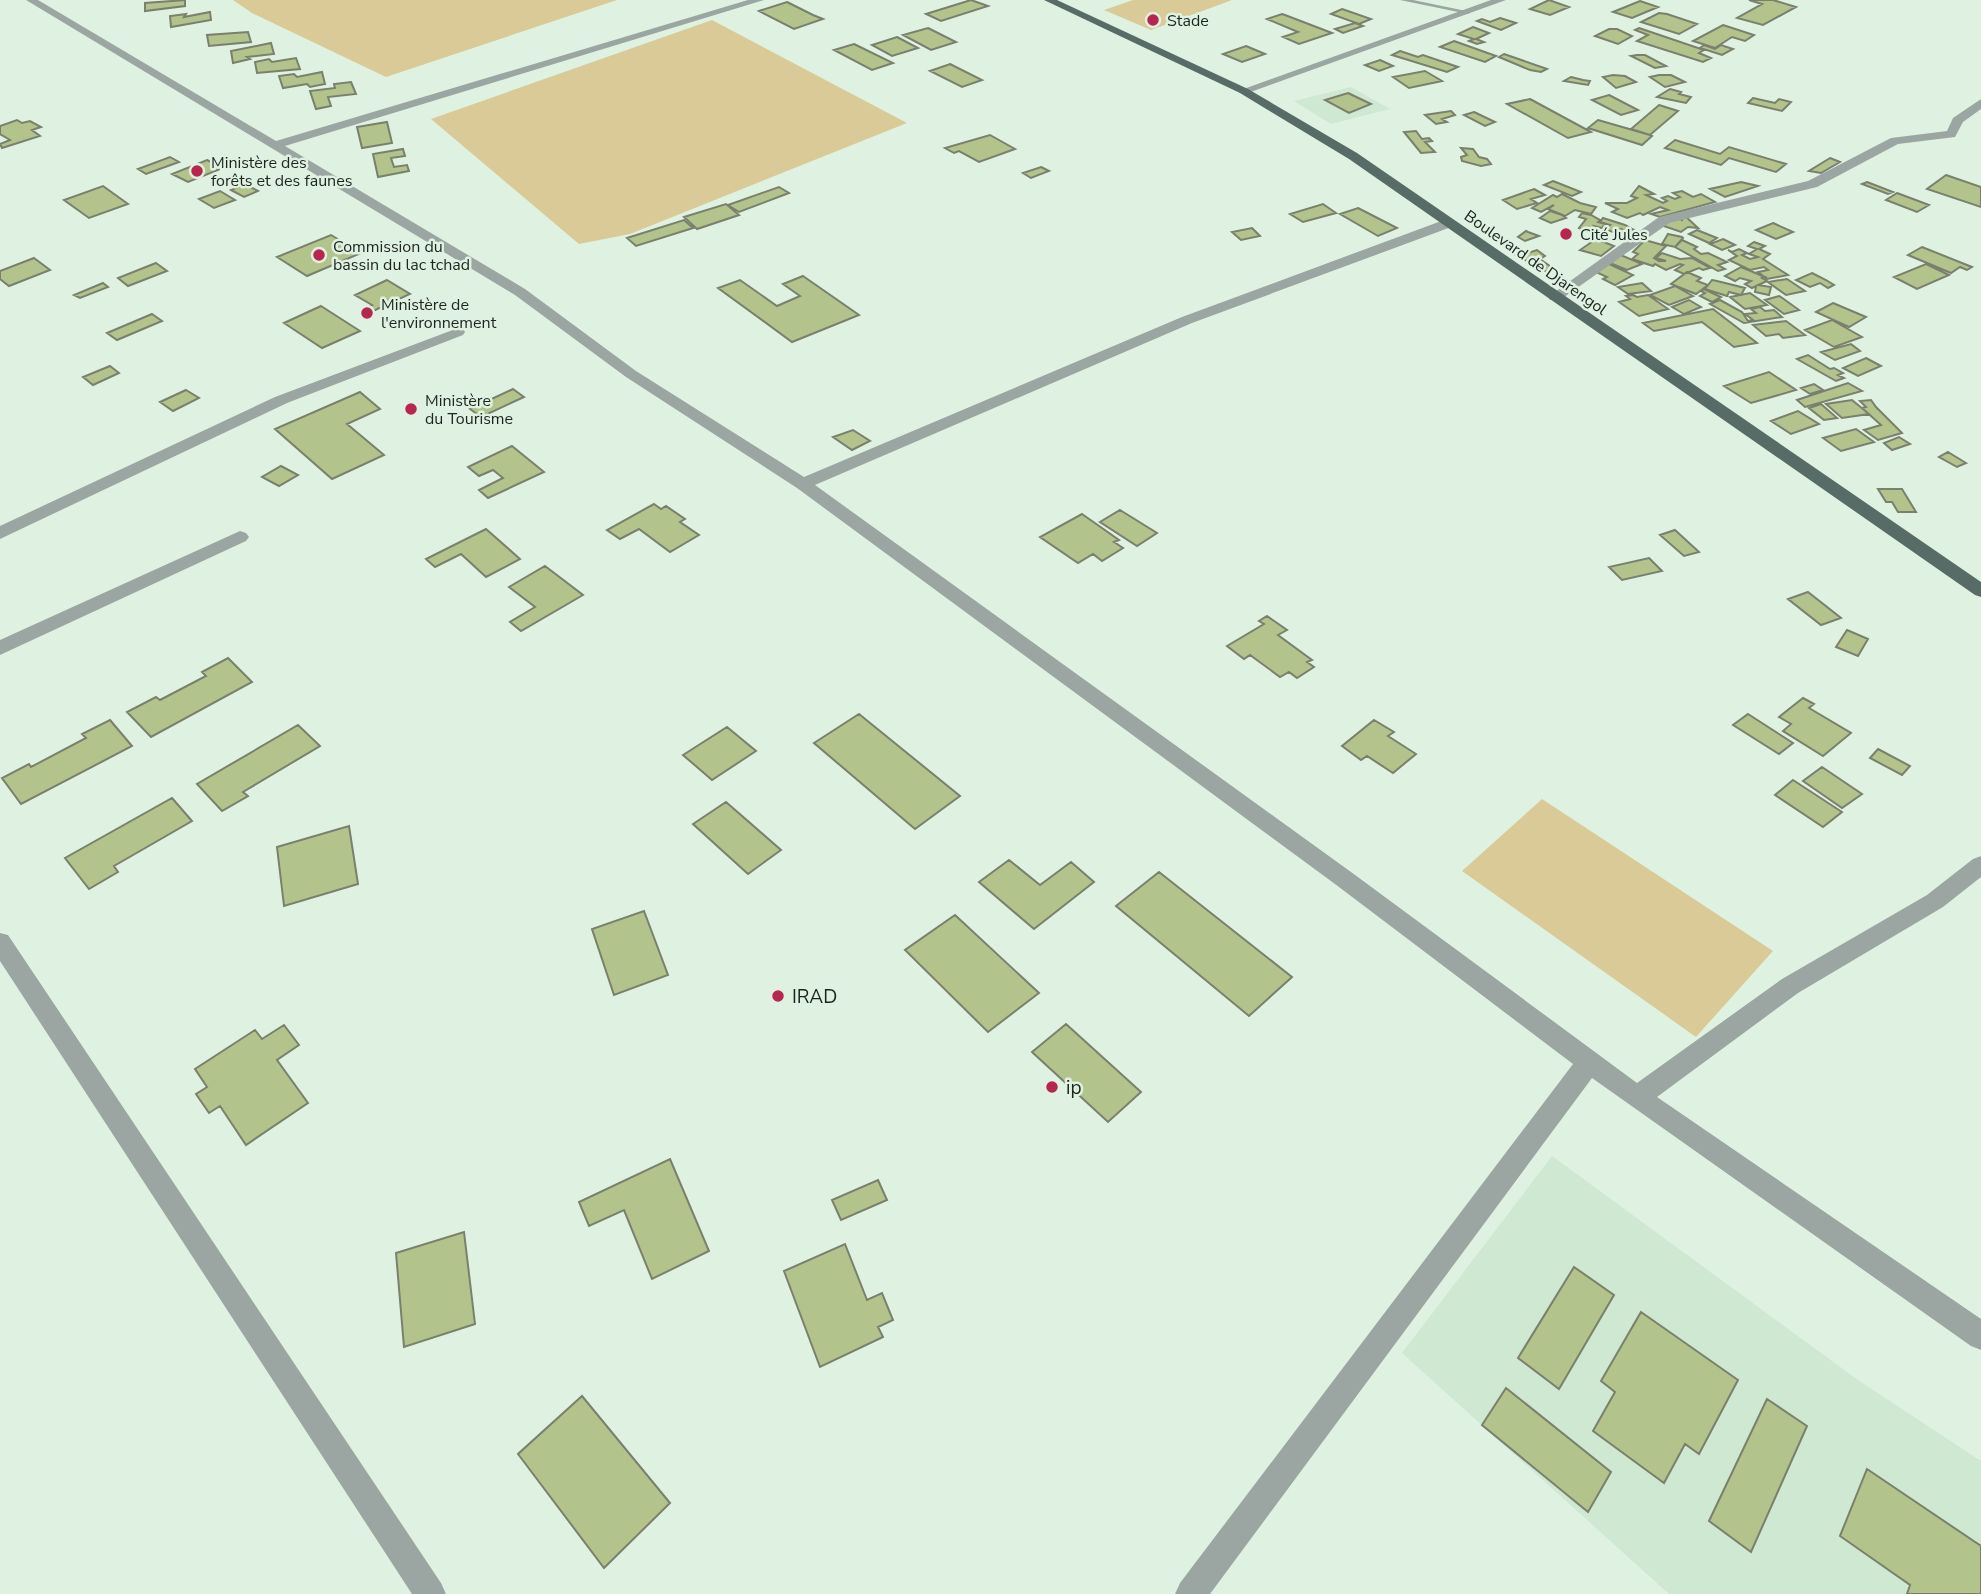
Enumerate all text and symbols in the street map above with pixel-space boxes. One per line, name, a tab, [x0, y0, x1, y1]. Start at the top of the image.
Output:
place label: Stade	[1167, 10, 1209, 32]
marker: Stade	[1145, 12, 1161, 28]
place label: Ministère des forêts et des faunes	[211, 152, 352, 192]
marker: Ministère des forêts et des faunes	[189, 163, 205, 179]
street label: Boulevard de Djarengol	[1460, 205, 1611, 321]
place label: Cité Jules	[1580, 224, 1648, 246]
marker: Cité Jules	[1558, 226, 1574, 242]
place label: Commission du bassin du lac tchad	[333, 236, 470, 276]
marker: Commission du bassin du lac tchad	[311, 247, 327, 263]
place label: Ministère de l'environnement	[381, 294, 497, 334]
marker: Ministère de l'environnement	[359, 305, 375, 321]
place label: Ministère du Tourisme	[425, 390, 513, 430]
marker: Ministère du Tourisme	[403, 401, 419, 417]
place label: IRAD	[792, 984, 837, 1010]
marker: IRAD	[770, 988, 786, 1004]
place label: ip	[1066, 1075, 1082, 1101]
marker: ip	[1044, 1079, 1060, 1095]

